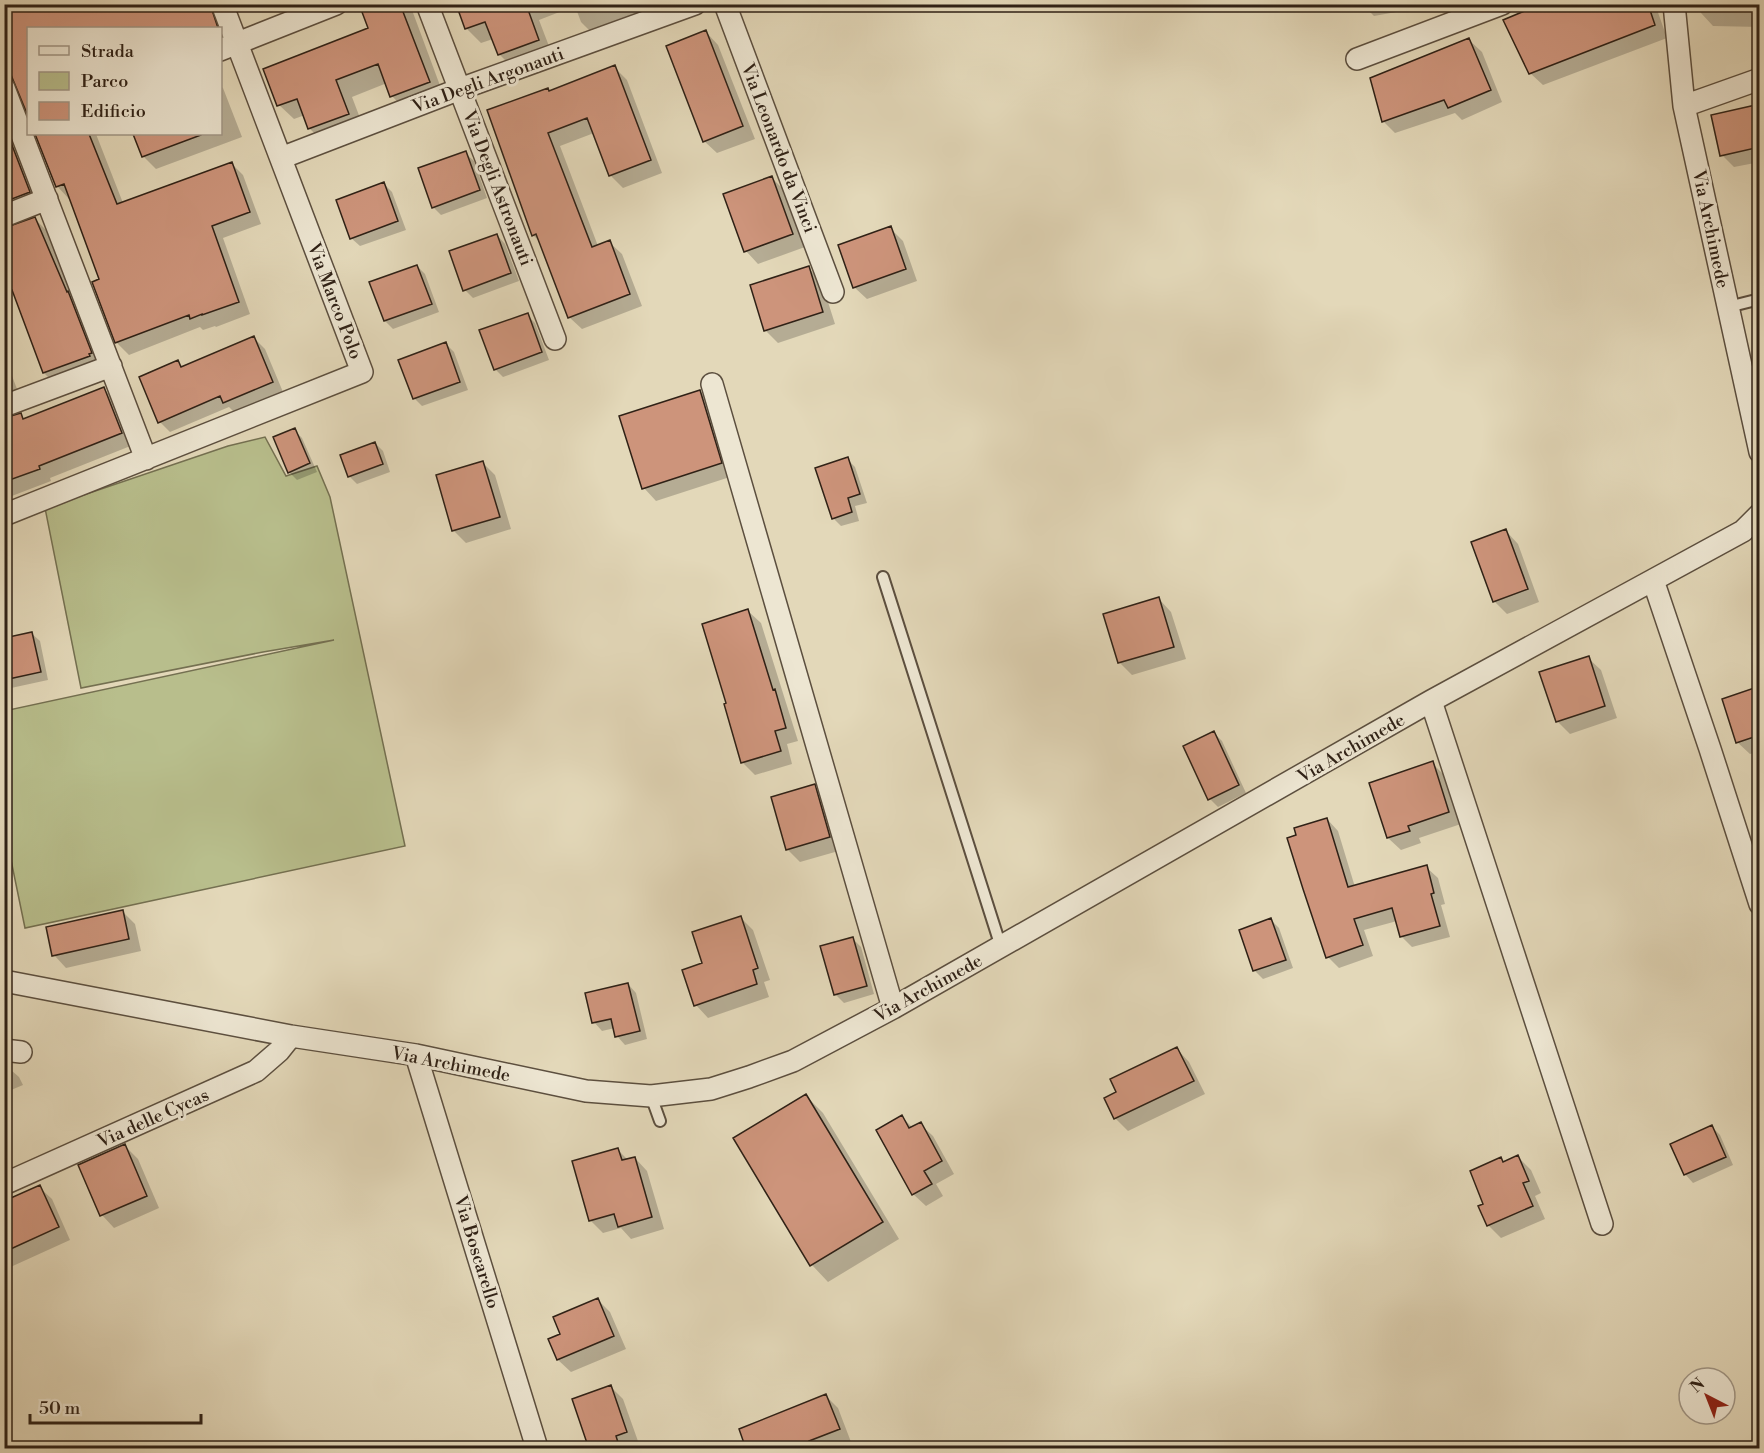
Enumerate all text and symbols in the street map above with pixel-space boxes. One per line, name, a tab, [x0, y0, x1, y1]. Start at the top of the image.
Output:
legend	[27, 27, 222, 135]
text: Strada	[81, 40, 135, 63]
street label: Via Degli Argonauti	[408, 42, 567, 119]
street label: Via Leonardo da Vinci	[735, 59, 822, 236]
text: Parco	[81, 70, 128, 93]
text: Edificio	[81, 100, 146, 123]
street label: Via Degli Astronauti	[457, 106, 538, 269]
street label: Via Archimede	[1687, 167, 1734, 290]
street label: Via Marco Polo	[301, 239, 367, 363]
street label: Via Archimede	[1293, 708, 1409, 789]
street label: Via Archimede	[869, 949, 986, 1028]
street label: Via Archimede	[389, 1042, 512, 1087]
street label: Via delle Cycas	[93, 1084, 213, 1154]
street label: Via Boscarello	[448, 1192, 505, 1311]
north arrow	[1677, 1366, 1737, 1426]
text: N	[1686, 1374, 1709, 1397]
scale bar	[30, 1387, 201, 1425]
text: 50 m	[39, 1397, 81, 1420]

